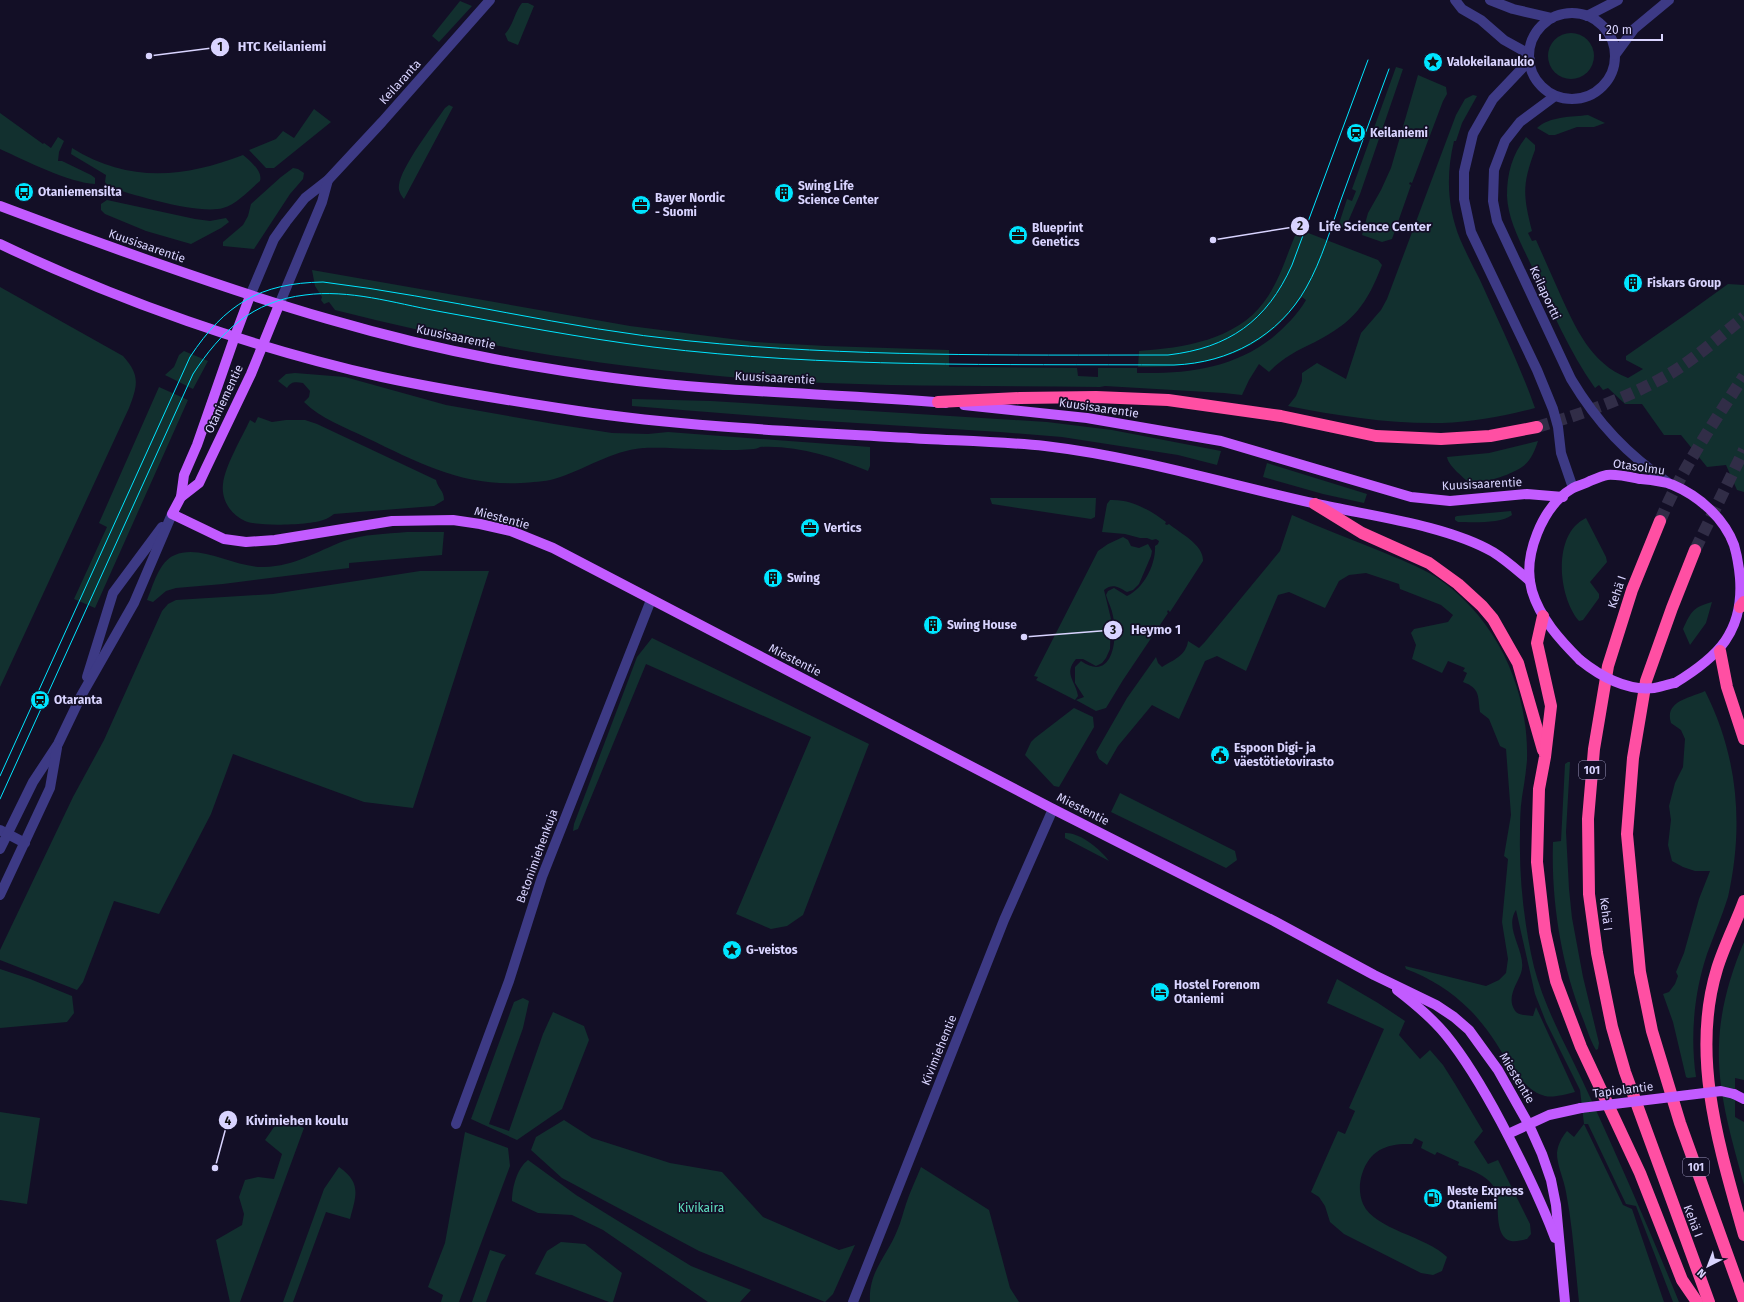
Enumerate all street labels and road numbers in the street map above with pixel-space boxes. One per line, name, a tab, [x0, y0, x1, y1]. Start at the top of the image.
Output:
street label: Keilaranta	[376, 57, 424, 107]
street label: Kuusisaarentie	[107, 226, 187, 266]
street label: Keilaportti	[1526, 264, 1564, 322]
street label: Kuusisaarentie	[415, 322, 497, 352]
street label: Otaniementie	[202, 362, 246, 436]
street label: Kuusisaarentie	[734, 369, 816, 387]
street label: Kuusisaarentie	[1058, 395, 1140, 421]
street label: Otasolmu	[1612, 456, 1666, 478]
street label: Kuusisaarentie	[1441, 475, 1523, 493]
street label: Miestentie	[473, 504, 531, 532]
street label: Kehä I	[1605, 574, 1629, 610]
street label: Miestentie	[766, 641, 824, 679]
road number: 101	[1579, 761, 1605, 779]
street label: Miestentie	[1054, 790, 1112, 828]
street label: Betonimiehenkuja	[513, 807, 561, 905]
street label: Kehä I	[1597, 896, 1615, 932]
street label: Kivimiehentie	[918, 1013, 960, 1087]
street label: Miestentie	[1496, 1050, 1538, 1106]
street label: Tapiolantie	[1592, 1079, 1654, 1101]
road number: 101	[1683, 1158, 1709, 1176]
street label: Kehä I	[1680, 1203, 1706, 1239]

